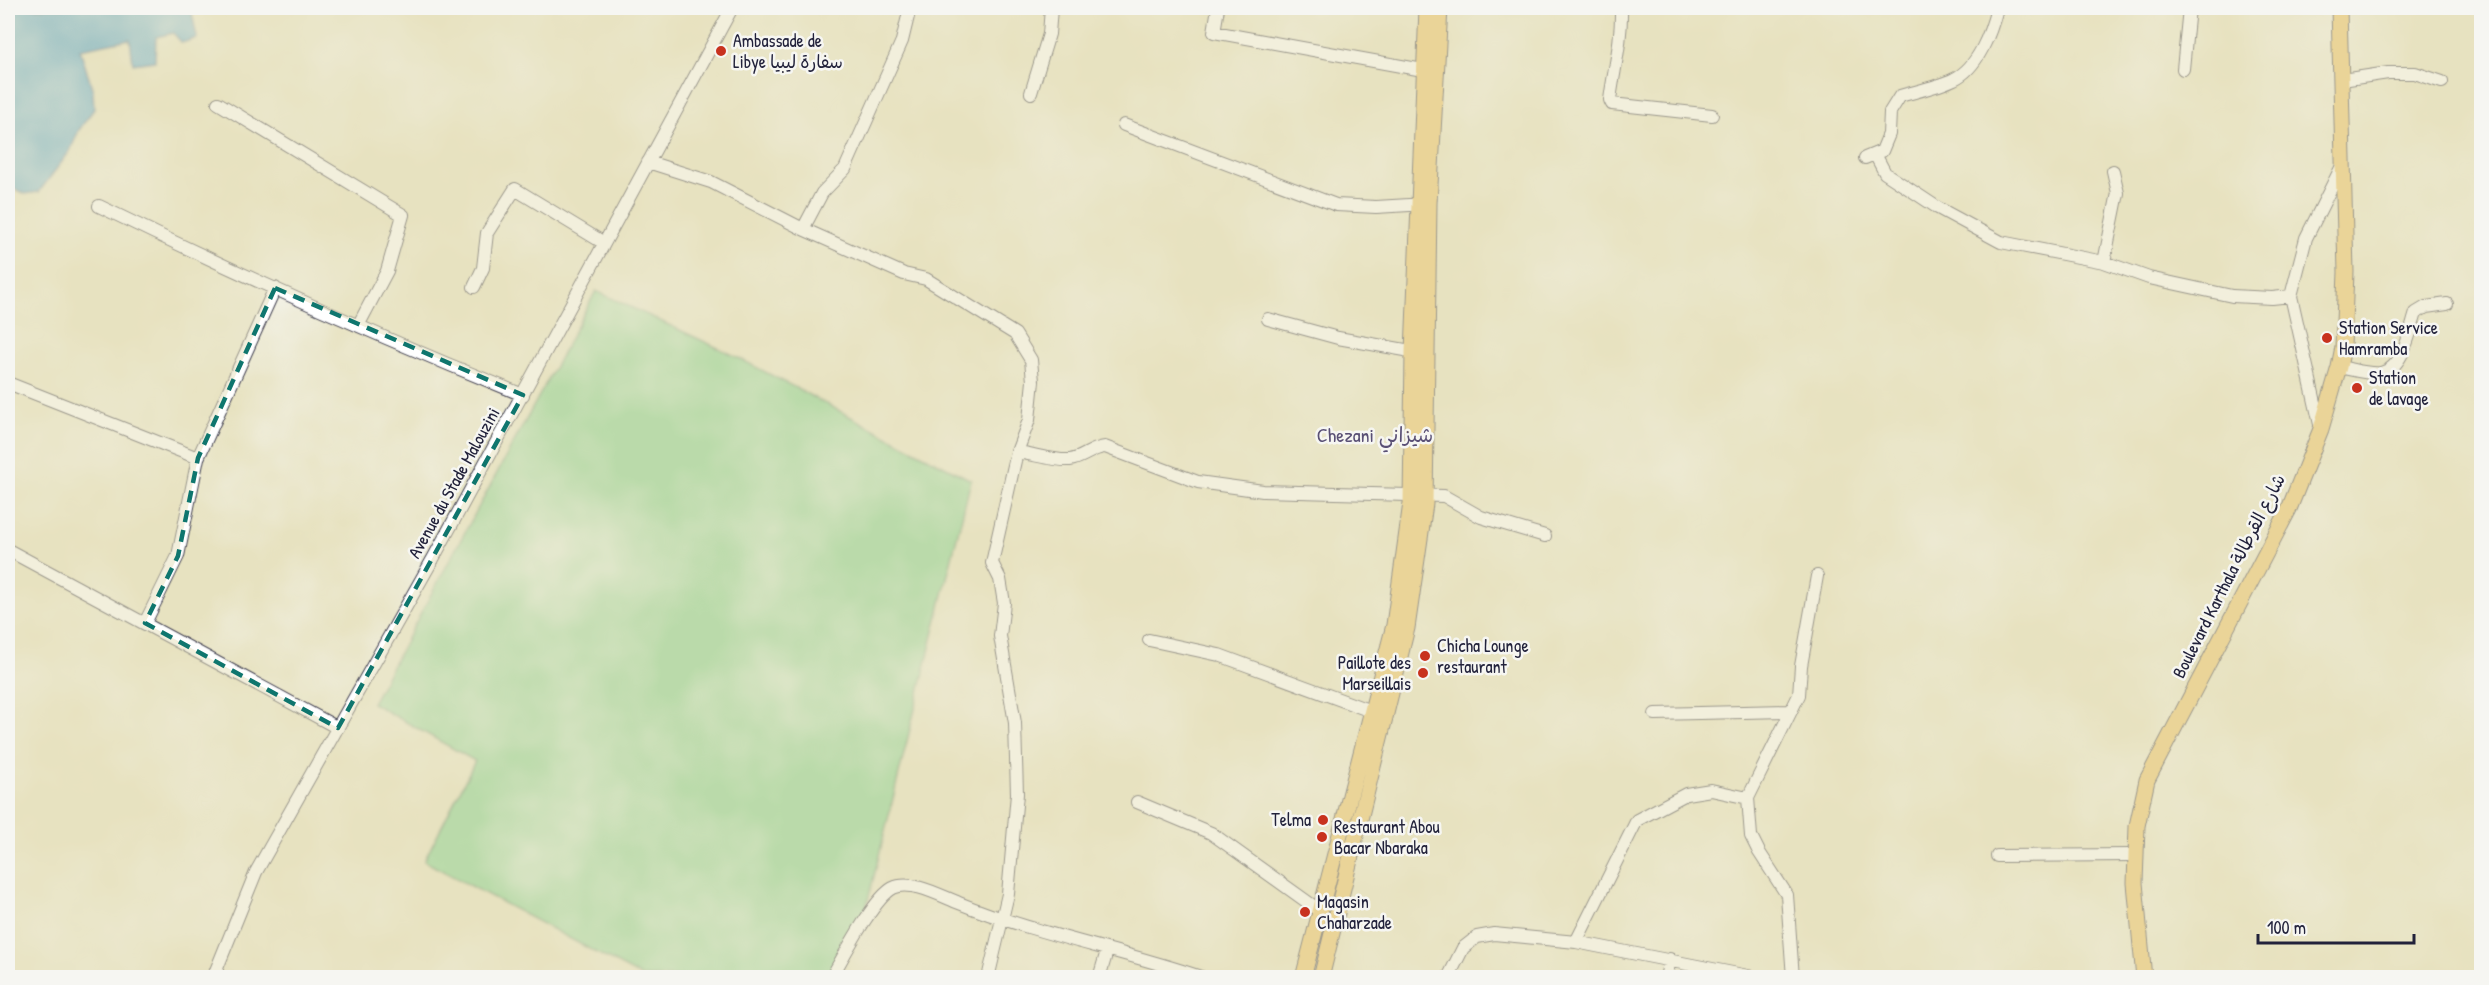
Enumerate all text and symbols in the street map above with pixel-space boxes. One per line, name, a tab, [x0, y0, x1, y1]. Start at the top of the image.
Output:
place label: Ambassade de Libye سفارة ليبيا	[733, 28, 843, 74]
marker: Ambassade de Libye سفارة ليبيا	[714, 44, 728, 58]
place label: Station Service Hamramba	[2339, 315, 2438, 361]
marker: Station Service Hamramba	[2320, 331, 2334, 345]
place label: Station de lavage	[2369, 365, 2429, 411]
marker: Station de lavage	[2350, 381, 2364, 395]
street label: Avenue du Stade Malouzini	[402, 403, 505, 563]
district label: Chezani شيزاني	[1317, 421, 1433, 453]
street label: Boulevard Karthala شارع القرطالة	[2166, 469, 2291, 682]
place label: Chicha Lounge restaurant	[1437, 633, 1529, 679]
marker: Chicha Lounge restaurant	[1418, 649, 1432, 663]
place label: Paillote des Marseillais	[1338, 650, 1411, 696]
marker: Paillote des Marseillais	[1416, 666, 1430, 680]
place label: Telma	[1271, 807, 1311, 832]
marker: Telma	[1316, 813, 1330, 827]
place label: Restaurant Abou Bacar Nbaraka	[1334, 814, 1440, 860]
marker: Restaurant Abou Bacar Nbaraka	[1315, 830, 1329, 844]
place label: Magasin Chaharzade	[1317, 889, 1392, 935]
marker: Magasin Chaharzade	[1298, 905, 1312, 919]
scale bar	[2258, 907, 2414, 945]
text: 100 m	[2267, 915, 2306, 940]

